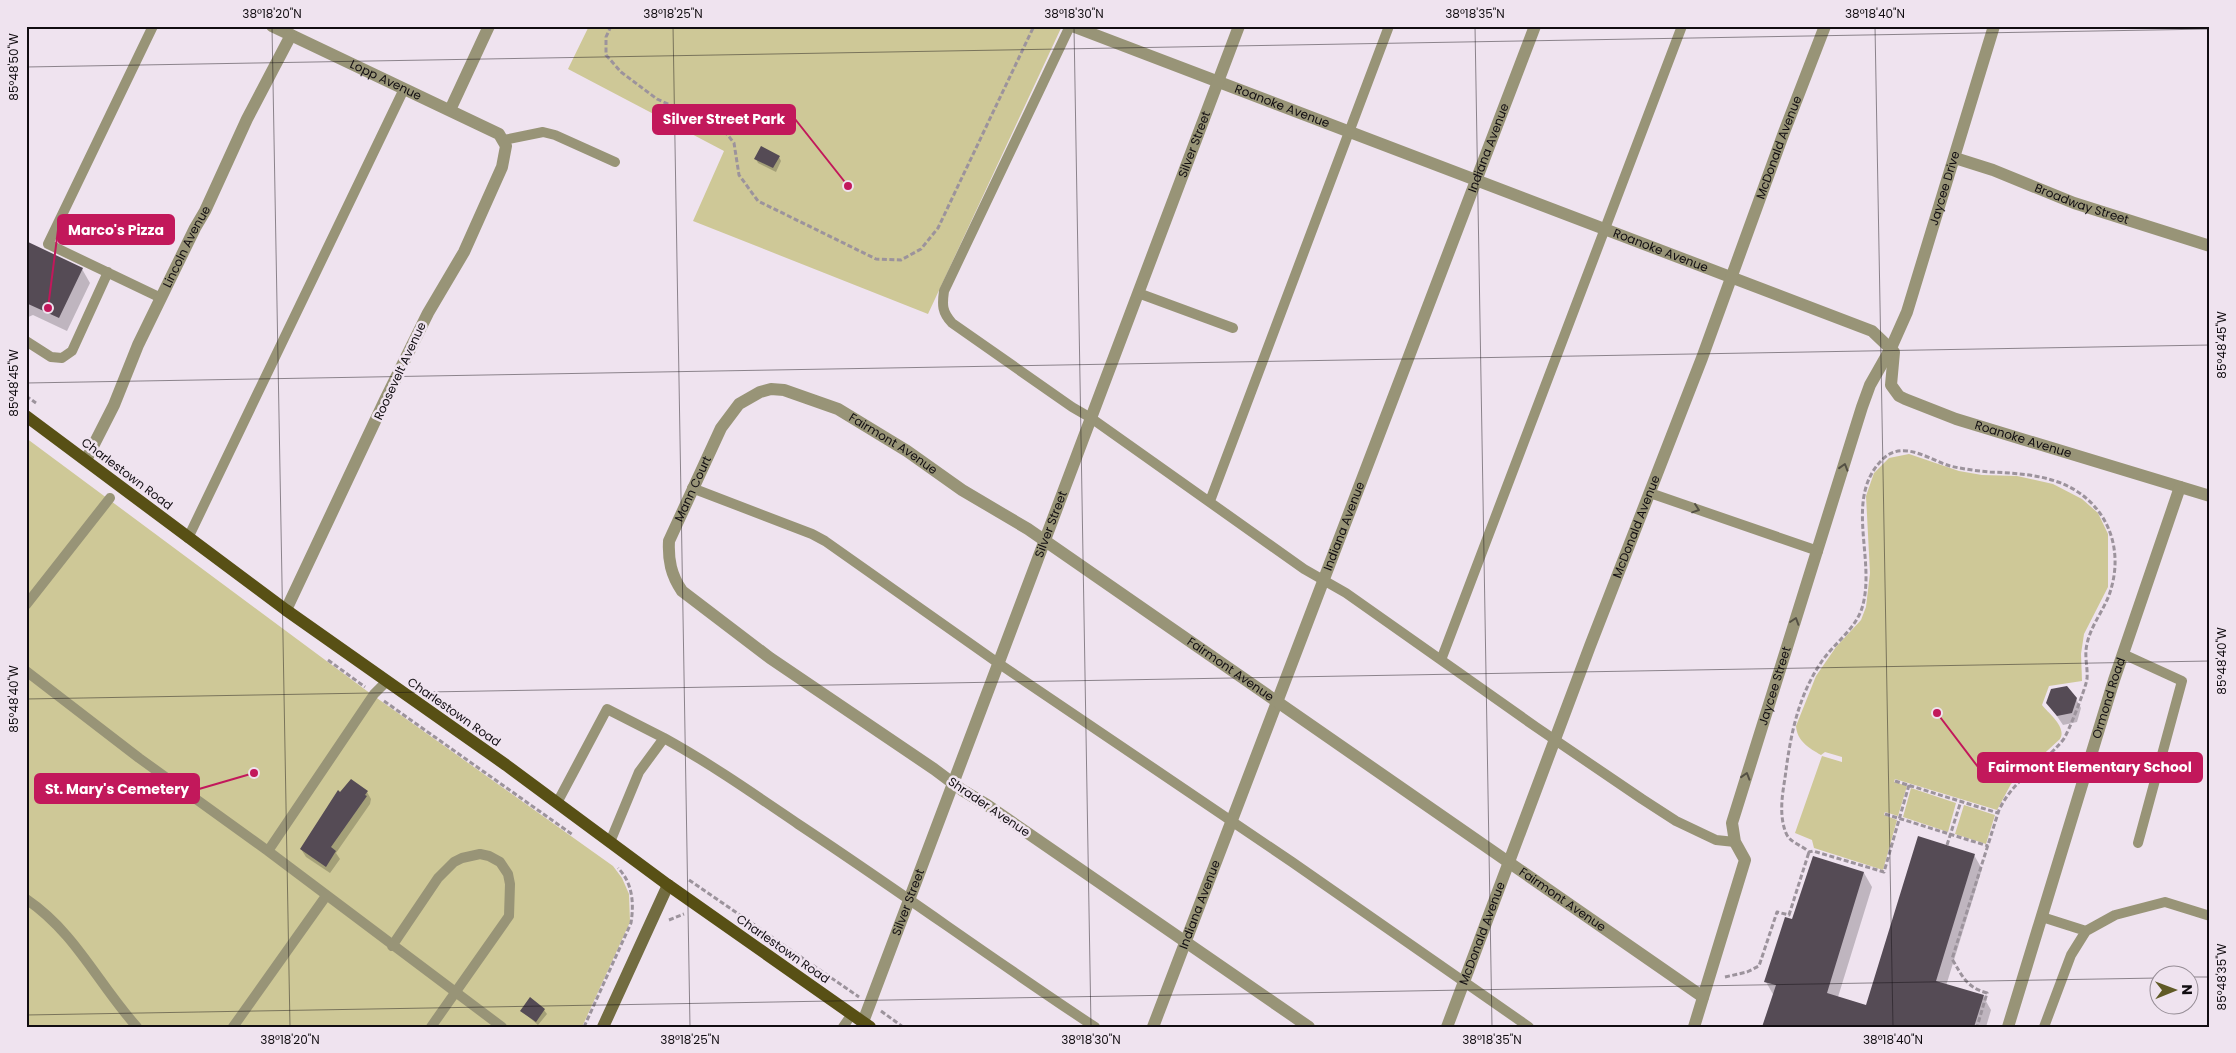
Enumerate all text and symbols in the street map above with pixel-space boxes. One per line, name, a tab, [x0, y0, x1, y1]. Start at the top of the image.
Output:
text: 38°18'20"N	[242, 5, 302, 22]
text: 38°18'25"N	[643, 5, 703, 22]
text: 38°18'30"N	[1044, 5, 1104, 22]
text: 38°18'35"N	[1445, 5, 1505, 22]
text: 38°18'40"N	[1845, 5, 1905, 22]
text: 85°48'50"W	[5, 33, 22, 101]
street label: Lopp Avenue	[347, 55, 425, 104]
street label: Roanoke Avenue	[1232, 80, 1332, 132]
street label: McDonald Avenue	[1751, 93, 1805, 201]
street label: Indiana Avenue	[1463, 101, 1513, 195]
callout: Silver Street Park	[653, 105, 795, 134]
text: Silver Street Park	[663, 109, 785, 129]
street label: Silver Street	[1173, 109, 1214, 180]
street label: Jaycee Drive	[1925, 149, 1963, 227]
street label: Broadway Street	[2032, 179, 2131, 228]
street label: Lincoln Avenue	[158, 203, 214, 290]
callout: Marco's Pizza	[58, 215, 174, 244]
text: Marco's Pizza	[68, 220, 164, 240]
street label: Roanoke Avenue	[1611, 224, 1711, 276]
text: 85°48'45"W	[2213, 311, 2230, 379]
street label: Roosevelt Avenue	[369, 319, 430, 422]
text: 85°48'45"W	[5, 349, 22, 417]
street label: Fairmont Avenue	[846, 409, 941, 478]
street label: Roanoke Avenue	[1973, 416, 2074, 462]
street label: Charlestown Road	[78, 434, 176, 514]
street label: Mann Court	[670, 453, 715, 524]
one-way arrow	[1839, 463, 1849, 471]
street label: McDonald Avenue	[1608, 473, 1664, 580]
street label: Indiana Avenue	[1319, 479, 1368, 573]
street label: Silver Street	[1030, 488, 1071, 560]
one-way arrow	[1691, 503, 1700, 513]
one-way arrow	[1789, 618, 1799, 626]
text: 85°48'40"W	[2213, 627, 2230, 695]
street label: Fairmont Avenue	[1184, 633, 1277, 705]
street label: Jaycee Street	[1754, 644, 1795, 727]
street label: Ormond Road	[2088, 655, 2129, 741]
text: 85°48'40"W	[5, 665, 22, 733]
street label: Charlestown Road	[404, 673, 504, 750]
callout: Fairmont Elementary School	[1978, 753, 2202, 782]
text: Fairmont Elementary School	[1988, 757, 2192, 777]
street label: Shrader Avenue	[945, 773, 1034, 840]
one-way arrow	[1741, 773, 1751, 781]
callout: St. Mary's Cemetery	[35, 774, 199, 803]
text: St. Mary's Cemetery	[45, 779, 189, 799]
street label: Indiana Avenue	[1175, 857, 1224, 951]
street label: Fairmont Avenue	[1516, 863, 1609, 935]
street label: Silver Street	[887, 866, 928, 938]
street label: McDonald Avenue	[1455, 879, 1509, 987]
street label: Charlestown Road	[733, 910, 833, 987]
text: 85°48'35"W	[2213, 943, 2230, 1010]
north arrow	[2148, 966, 2198, 1016]
text: N	[2177, 984, 2197, 995]
text: 38°18'20"N	[260, 1031, 320, 1048]
text: 38°18'25"N	[660, 1031, 720, 1048]
text: 38°18'30"N	[1061, 1031, 1121, 1048]
text: 38°18'35"N	[1462, 1031, 1522, 1048]
text: 38°18'40"N	[1863, 1031, 1923, 1048]

